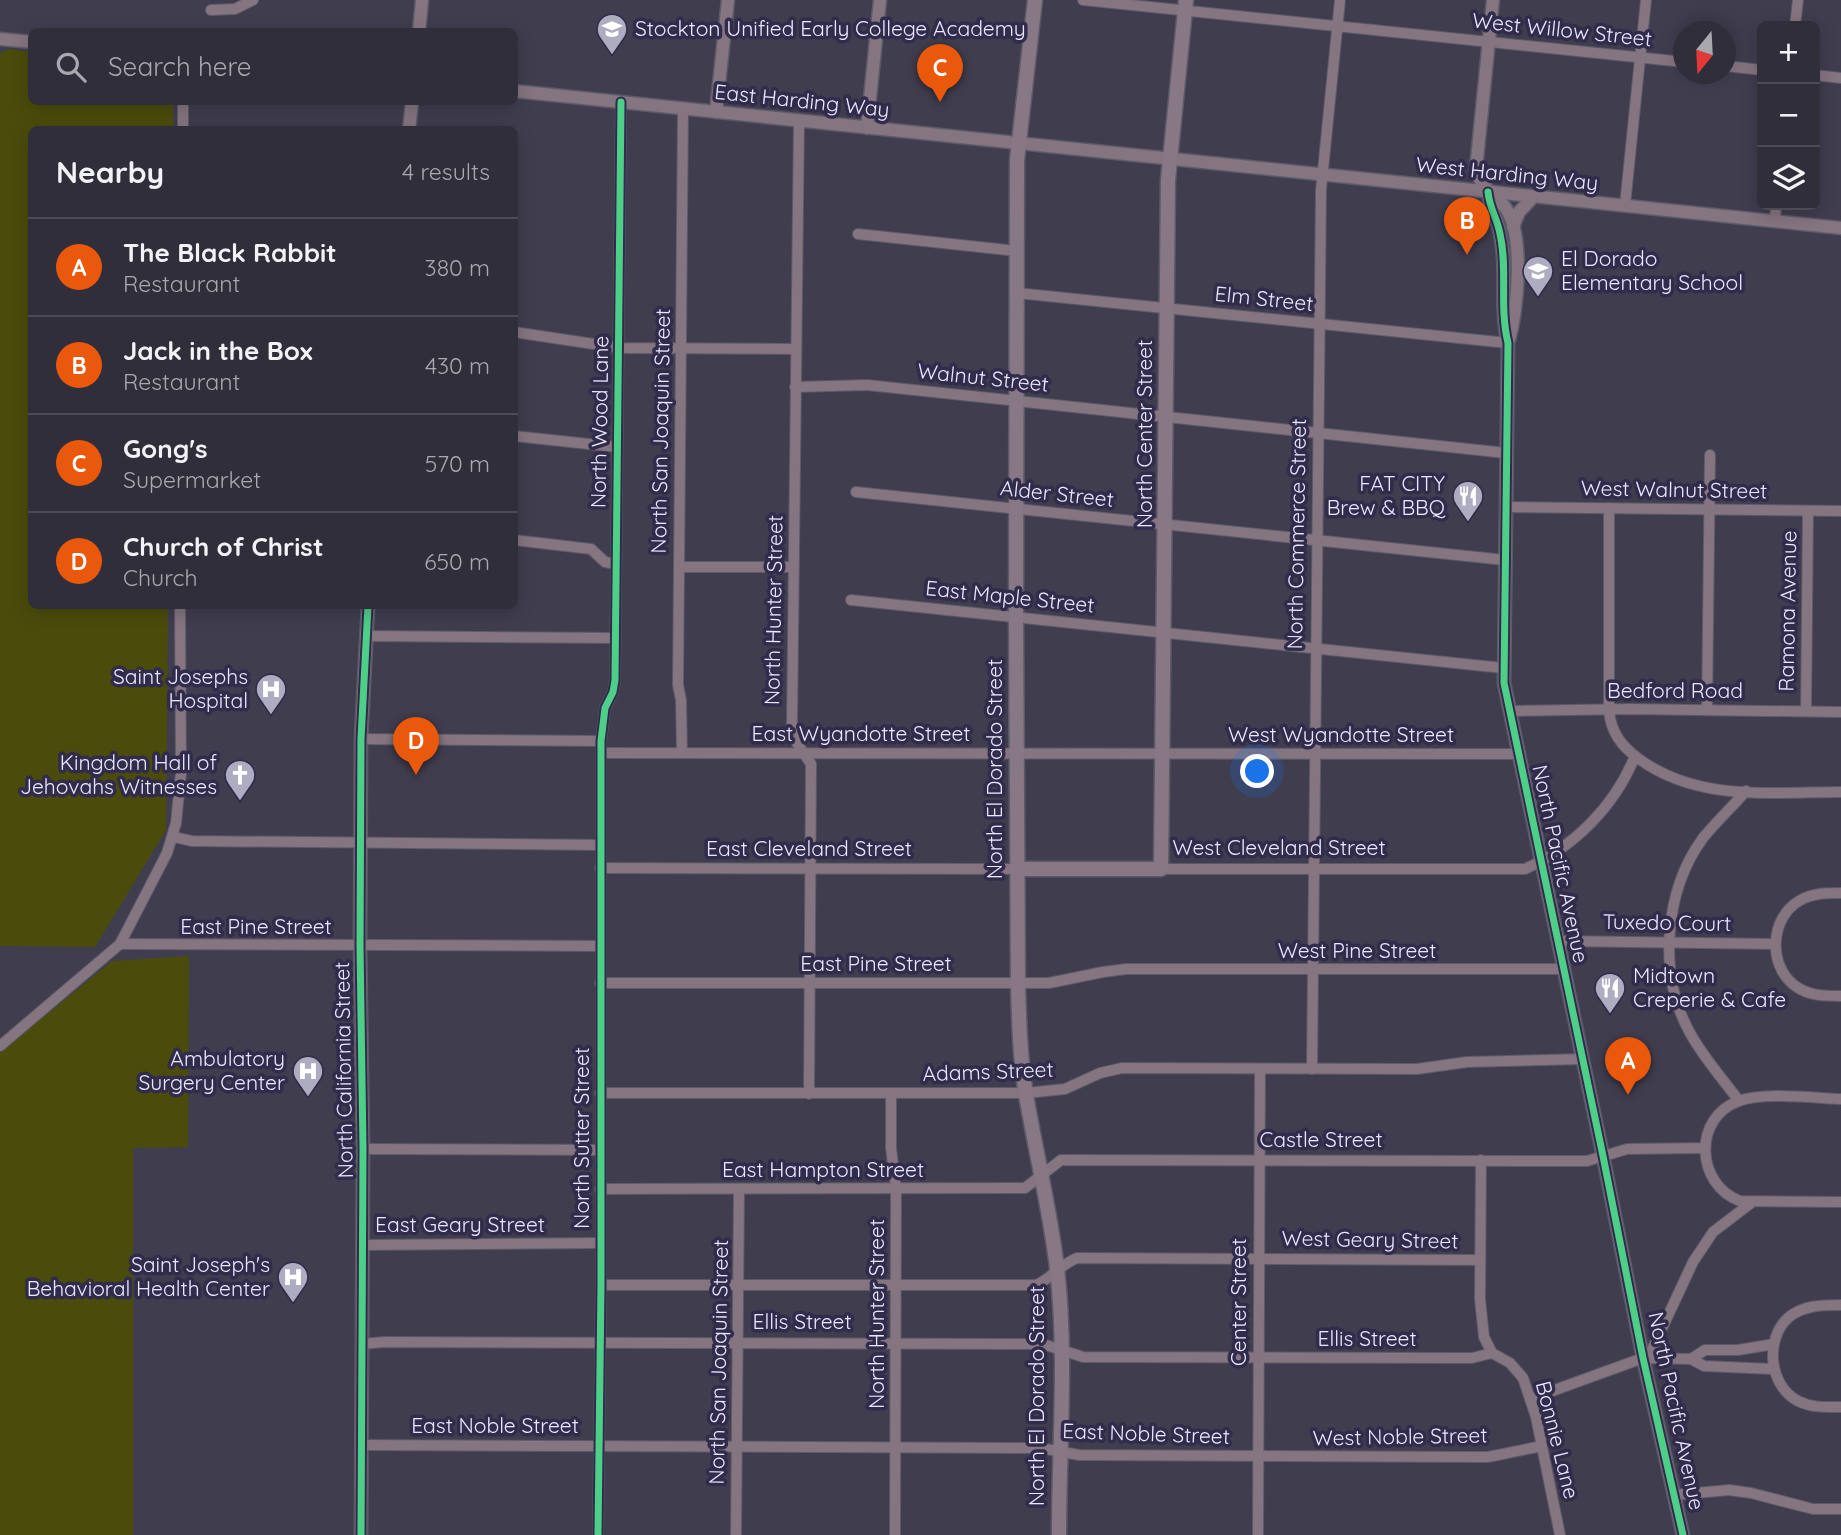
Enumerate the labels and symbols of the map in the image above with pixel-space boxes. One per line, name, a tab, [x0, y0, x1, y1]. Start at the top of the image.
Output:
street label: West Willow Street	[1471, 7, 1653, 51]
school or university icon: Stockton Unified Early College Academy	[595, 12, 629, 56]
place label: Stockton Unified Early College Academy	[635, 15, 1026, 41]
north arrow	[1673, 21, 1736, 84]
pin: C	[917, 44, 963, 102]
street label: East Harding Way	[713, 78, 891, 122]
street label: West Harding Way	[1415, 151, 1599, 195]
pin: B	[1444, 197, 1490, 255]
place label: El Dorado Elementary School	[1561, 245, 1743, 295]
school or university icon: El Dorado Elementary School	[1521, 254, 1555, 298]
street label: Elm Street	[1213, 280, 1315, 316]
street label: North San Joaquin Street	[645, 308, 675, 554]
street label: North Wood Lane	[584, 335, 614, 508]
street label: North Center Street	[1131, 340, 1157, 528]
street label: Walnut Street	[916, 357, 1050, 397]
street label: North Commerce Street	[1281, 418, 1311, 650]
place label: FAT CITY Brew & BBQ	[1327, 470, 1446, 520]
street label: Alder Street	[999, 474, 1115, 512]
street label: West Walnut Street	[1581, 474, 1767, 504]
restaurant icon: FAT CITY Brew & BBQ	[1451, 479, 1485, 523]
street label: North Hunter Street	[758, 515, 788, 705]
street label: Ramona Avenue	[1773, 530, 1801, 692]
street label: East Maple Street	[924, 574, 1096, 618]
street label: North El Dorado Street	[981, 659, 1007, 879]
place label: Saint Josephs Hospital	[113, 663, 248, 713]
hospital icon: Saint Josephs Hospital	[254, 672, 288, 716]
street label: Bedford Road	[1607, 677, 1743, 703]
pin: D	[393, 717, 439, 775]
street label: East Wyandotte Street	[752, 720, 970, 746]
street label: West Wyandotte Street	[1228, 721, 1454, 747]
place label: Kingdom Hall of Jehovahs Witnesses	[20, 749, 217, 799]
your location	[1240, 754, 1274, 788]
church icon: Kingdom Hall of Jehovahs Witnesses	[223, 758, 257, 802]
street label: North Pacific Avenue	[1527, 762, 1595, 965]
street label: West Cleveland Street	[1172, 834, 1386, 860]
street label: East Cleveland Street	[706, 835, 912, 861]
street label: Tuxedo Court	[1602, 908, 1732, 936]
street label: East Pine Street	[180, 913, 332, 939]
street label: West Pine Street	[1278, 937, 1436, 963]
street label: East Pine Street	[800, 950, 952, 976]
street label: North California Street	[328, 961, 358, 1179]
place label: Midtown Creperie & Cafe	[1633, 962, 1786, 1012]
restaurant icon: Midtown Creperie & Cafe	[1593, 971, 1627, 1015]
pin: A	[1605, 1037, 1651, 1095]
place label: Ambulatory Surgery Center	[139, 1045, 285, 1095]
street label: North Sutter Street	[568, 1047, 594, 1229]
hospital icon: Ambulatory Surgery Center	[291, 1054, 325, 1098]
street label: Adams Street	[922, 1056, 1054, 1086]
street label: Castle Street	[1259, 1126, 1383, 1152]
street label: East Hampton Street	[722, 1156, 924, 1182]
street label: East Geary Street	[375, 1211, 545, 1237]
street label: North Hunter Street	[863, 1219, 889, 1409]
street label: West Geary Street	[1281, 1224, 1459, 1254]
street label: Center Street	[1225, 1238, 1251, 1366]
street label: North San Joaquin Street	[703, 1239, 733, 1485]
place label: Saint Joseph's Behavioral Health Center	[27, 1251, 270, 1301]
hospital icon: Saint Joseph's Behavioral Health Center	[276, 1260, 310, 1304]
street label: North El Dorado Street	[1023, 1286, 1049, 1506]
street label: Ellis Street	[752, 1308, 852, 1334]
street label: North Pacific Avenue	[1643, 1309, 1711, 1512]
street label: Ellis Street	[1317, 1325, 1417, 1351]
street label: Bonnie Lane	[1531, 1378, 1585, 1501]
street label: East Noble Street	[411, 1412, 579, 1438]
street label: East Noble Street	[1062, 1417, 1230, 1449]
street label: West Noble Street	[1312, 1421, 1488, 1451]

